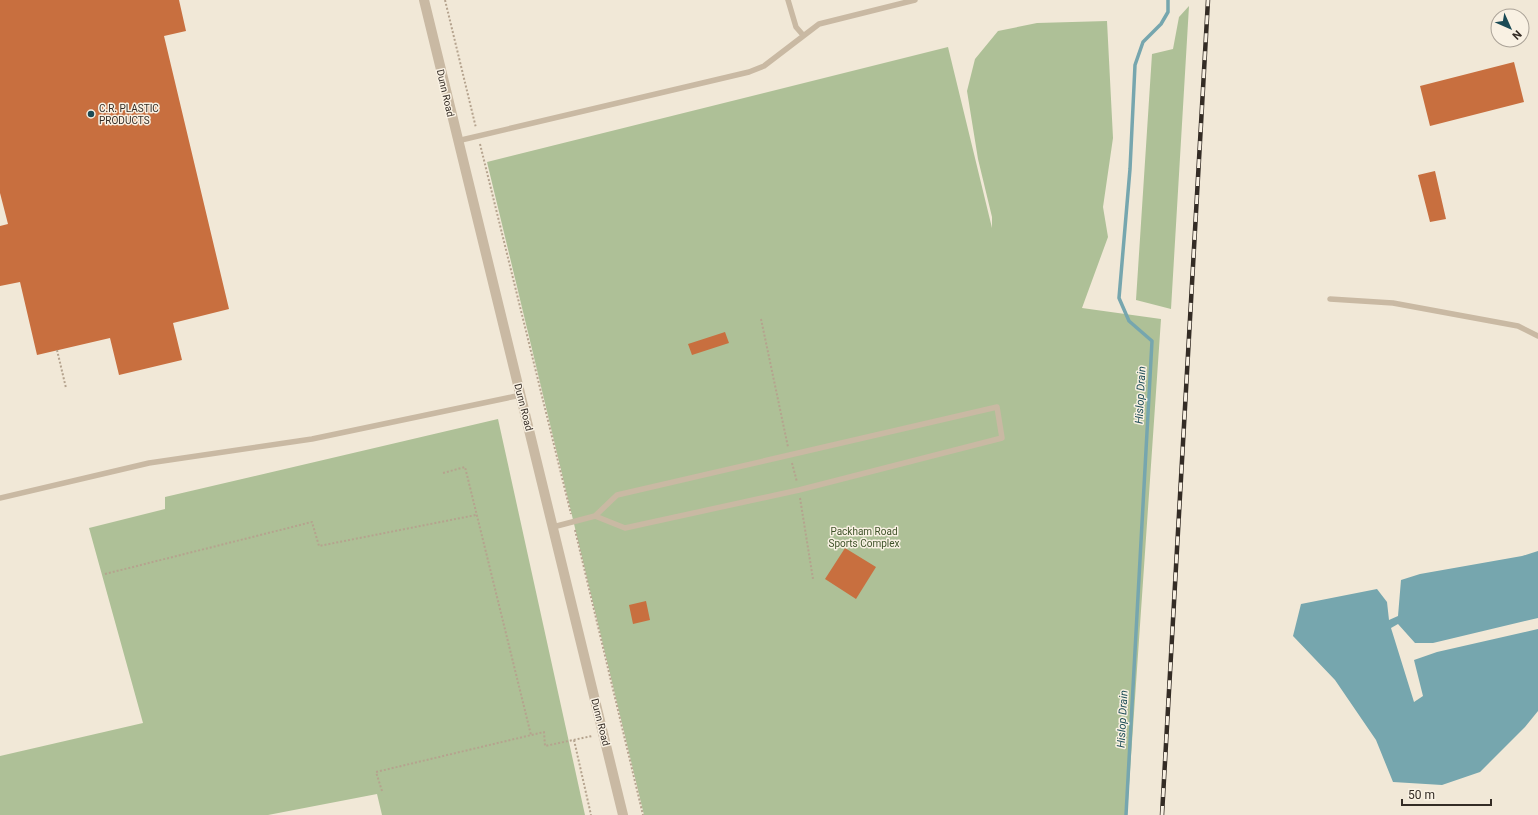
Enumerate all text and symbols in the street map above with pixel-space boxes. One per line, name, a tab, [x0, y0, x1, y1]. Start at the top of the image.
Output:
north arrow	[1490, 8, 1530, 48]
text: N	[1509, 27, 1524, 42]
street label: Dunn Road	[435, 68, 456, 118]
place label: C.R. PLASTIC PRODUCTS	[99, 103, 159, 126]
marker: C.R. PLASTIC PRODUCTS	[86, 109, 96, 119]
water label: Hislop Drain	[1132, 366, 1149, 424]
street label: Dunn Road	[512, 382, 535, 432]
park label: Packham Road Sports Complex	[828, 526, 900, 549]
water label: Hislop Drain	[1114, 690, 1131, 748]
street label: Dunn Road	[589, 697, 612, 747]
scale bar	[1402, 781, 1491, 807]
text: 50 m	[1408, 788, 1435, 802]

